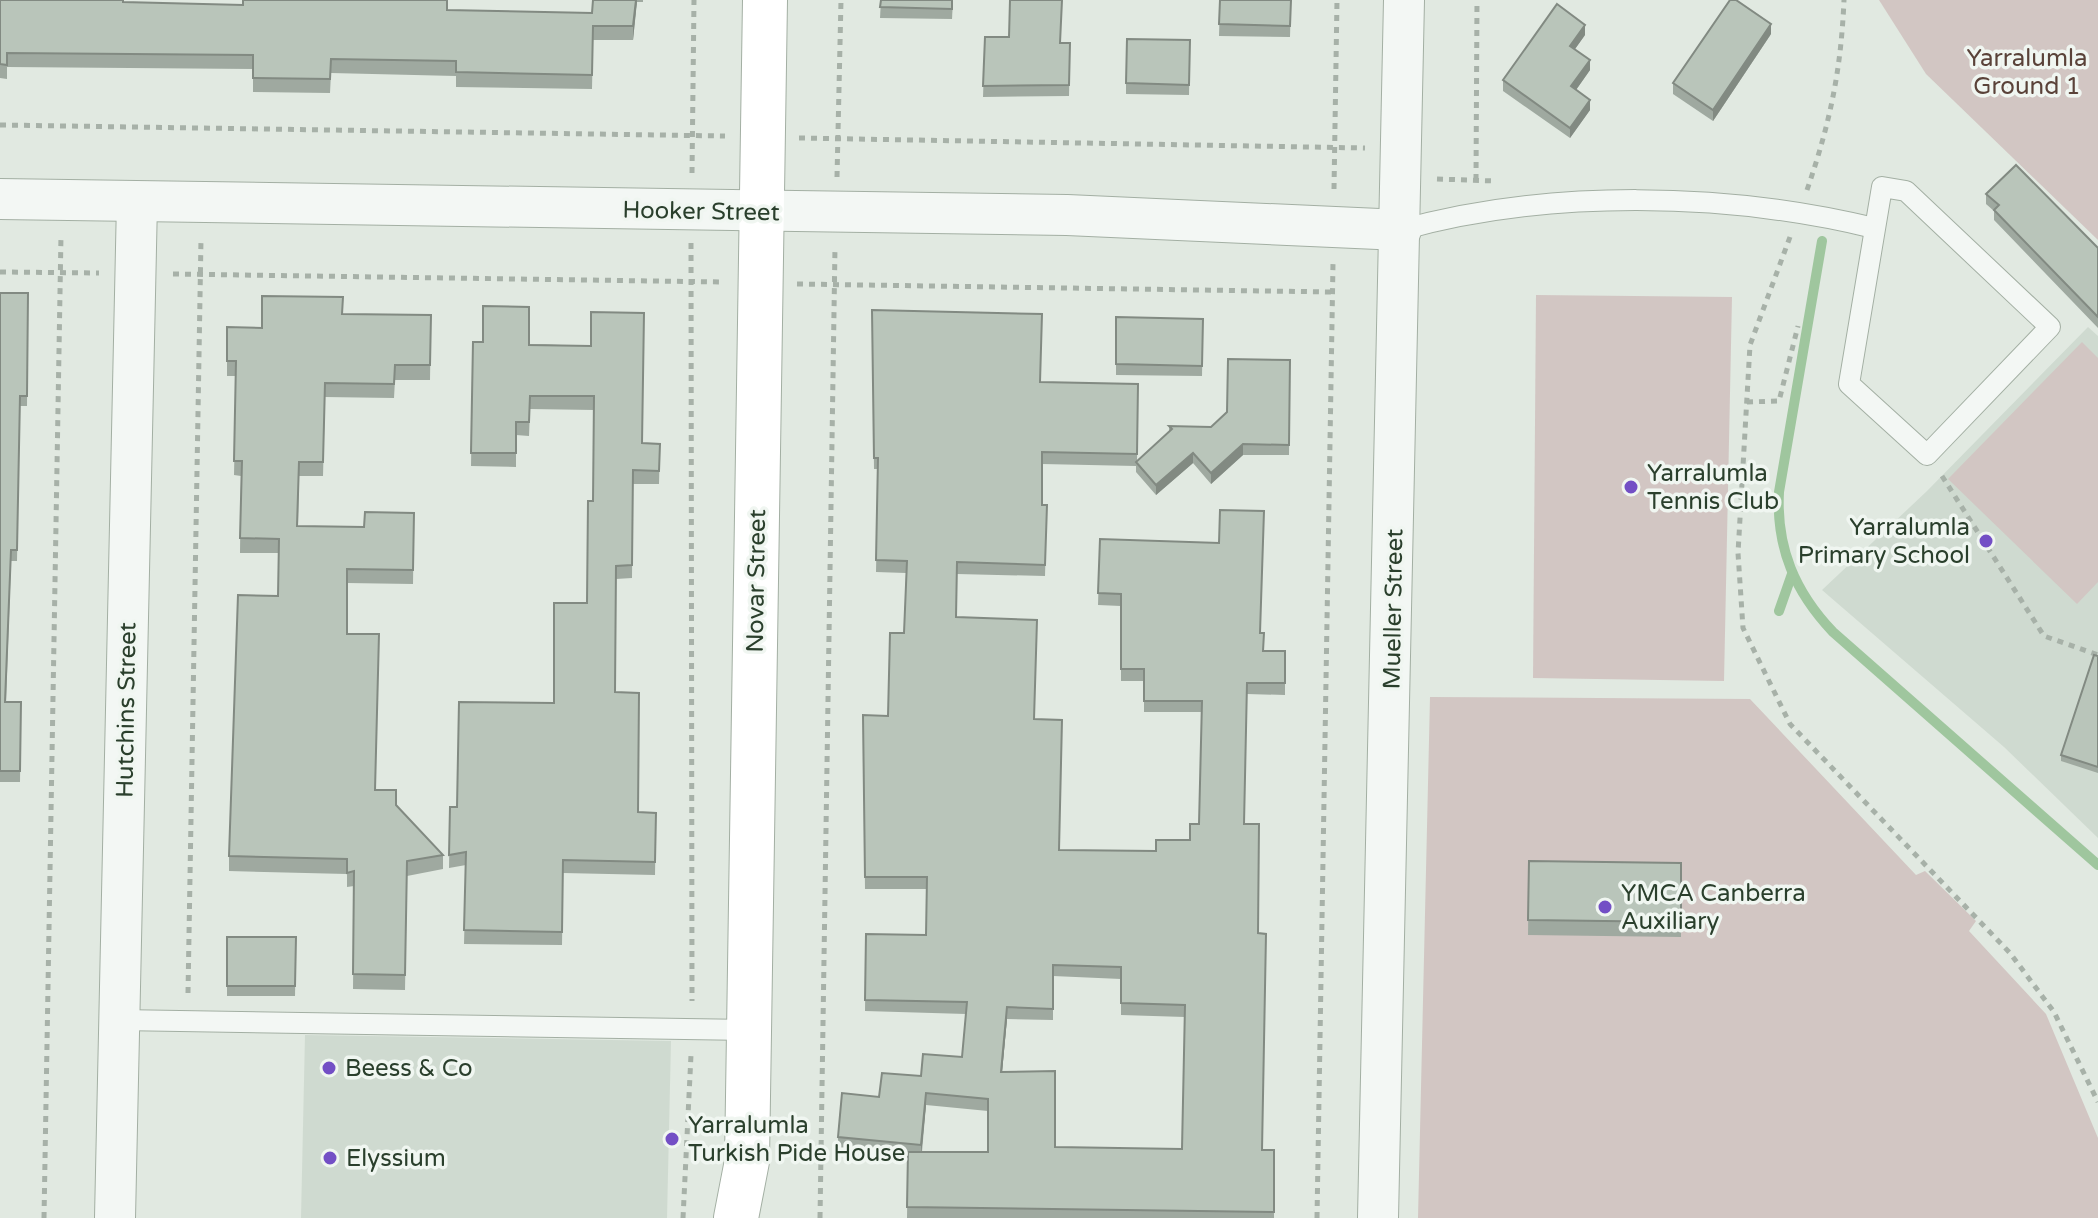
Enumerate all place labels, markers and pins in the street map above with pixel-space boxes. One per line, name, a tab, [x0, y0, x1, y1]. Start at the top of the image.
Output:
place label: Yarralumla Tennis Club	[1647, 459, 1779, 516]
marker: Yarralumla Tennis Club	[1622, 478, 1640, 496]
place label: Yarralumla Primary School	[1798, 513, 1970, 570]
marker: Yarralumla Primary School	[1977, 532, 1995, 550]
place label: YMCA Canberra Auxiliary	[1621, 879, 1806, 936]
marker: YMCA Canberra Auxiliary	[1596, 898, 1614, 916]
place label: Beess & Co	[345, 1054, 473, 1083]
marker: Beess & Co	[320, 1059, 338, 1077]
place label: Yarralumla Turkish Pide House	[688, 1111, 905, 1168]
marker: Yarralumla Turkish Pide House	[663, 1130, 681, 1148]
place label: Elyssium	[346, 1144, 446, 1173]
marker: Elyssium	[321, 1149, 339, 1167]

